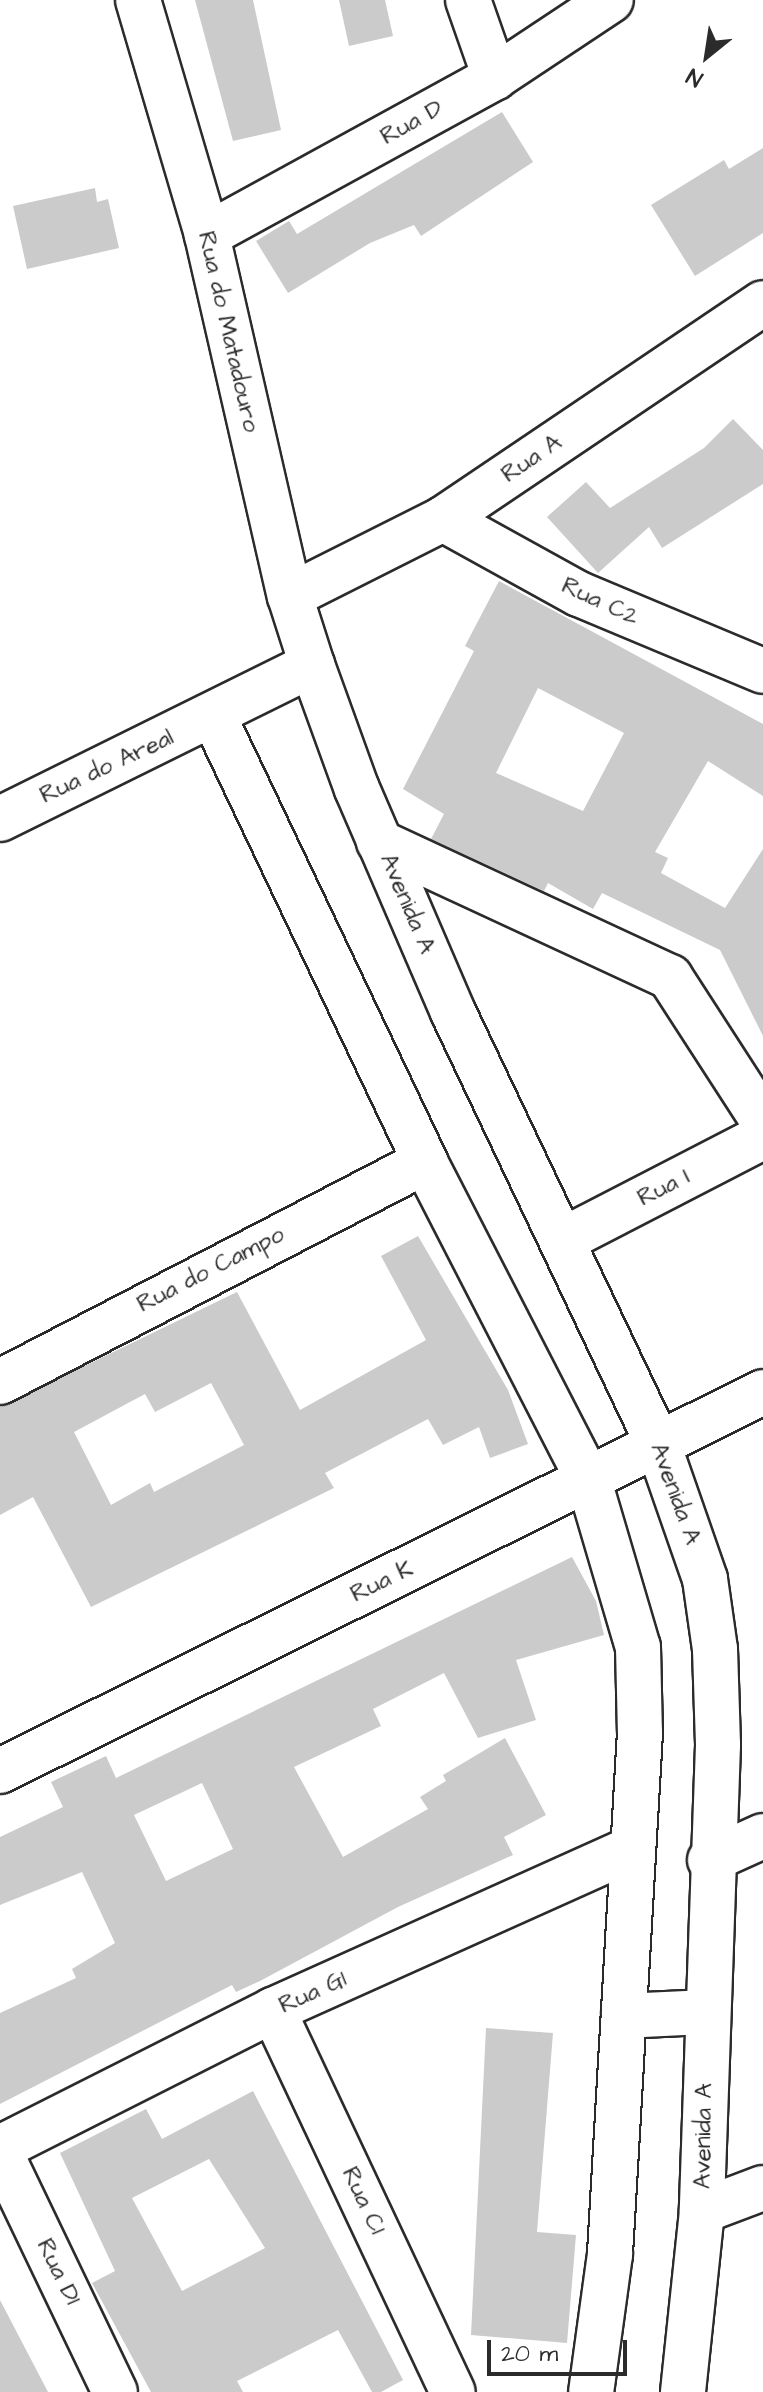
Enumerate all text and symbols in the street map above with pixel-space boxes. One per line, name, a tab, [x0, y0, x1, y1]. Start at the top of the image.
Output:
north arrow	[667, 16, 747, 96]
text: N	[681, 60, 708, 94]
street label: Rua D	[376, 94, 448, 152]
street label: Rua do Matadouro	[191, 229, 265, 435]
street label: Rua A	[496, 428, 568, 490]
street label: Rua C2	[557, 572, 643, 632]
street label: Rua do Areal	[36, 723, 178, 811]
street label: Avenida A	[373, 850, 441, 958]
street label: Rua I	[633, 1163, 695, 1213]
street label: Rua do Campo	[133, 1221, 289, 1319]
street label: Avenida A	[643, 1439, 707, 1549]
street label: Rua K	[346, 1555, 418, 1609]
street label: Rua G1	[275, 1965, 351, 2021]
street label: Avenida A	[689, 2083, 719, 2189]
street label: Rua C1	[335, 2163, 391, 2239]
street label: Rua D1	[30, 2234, 86, 2310]
scale bar	[491, 2324, 631, 2374]
text: 20 m	[501, 2337, 558, 2371]

